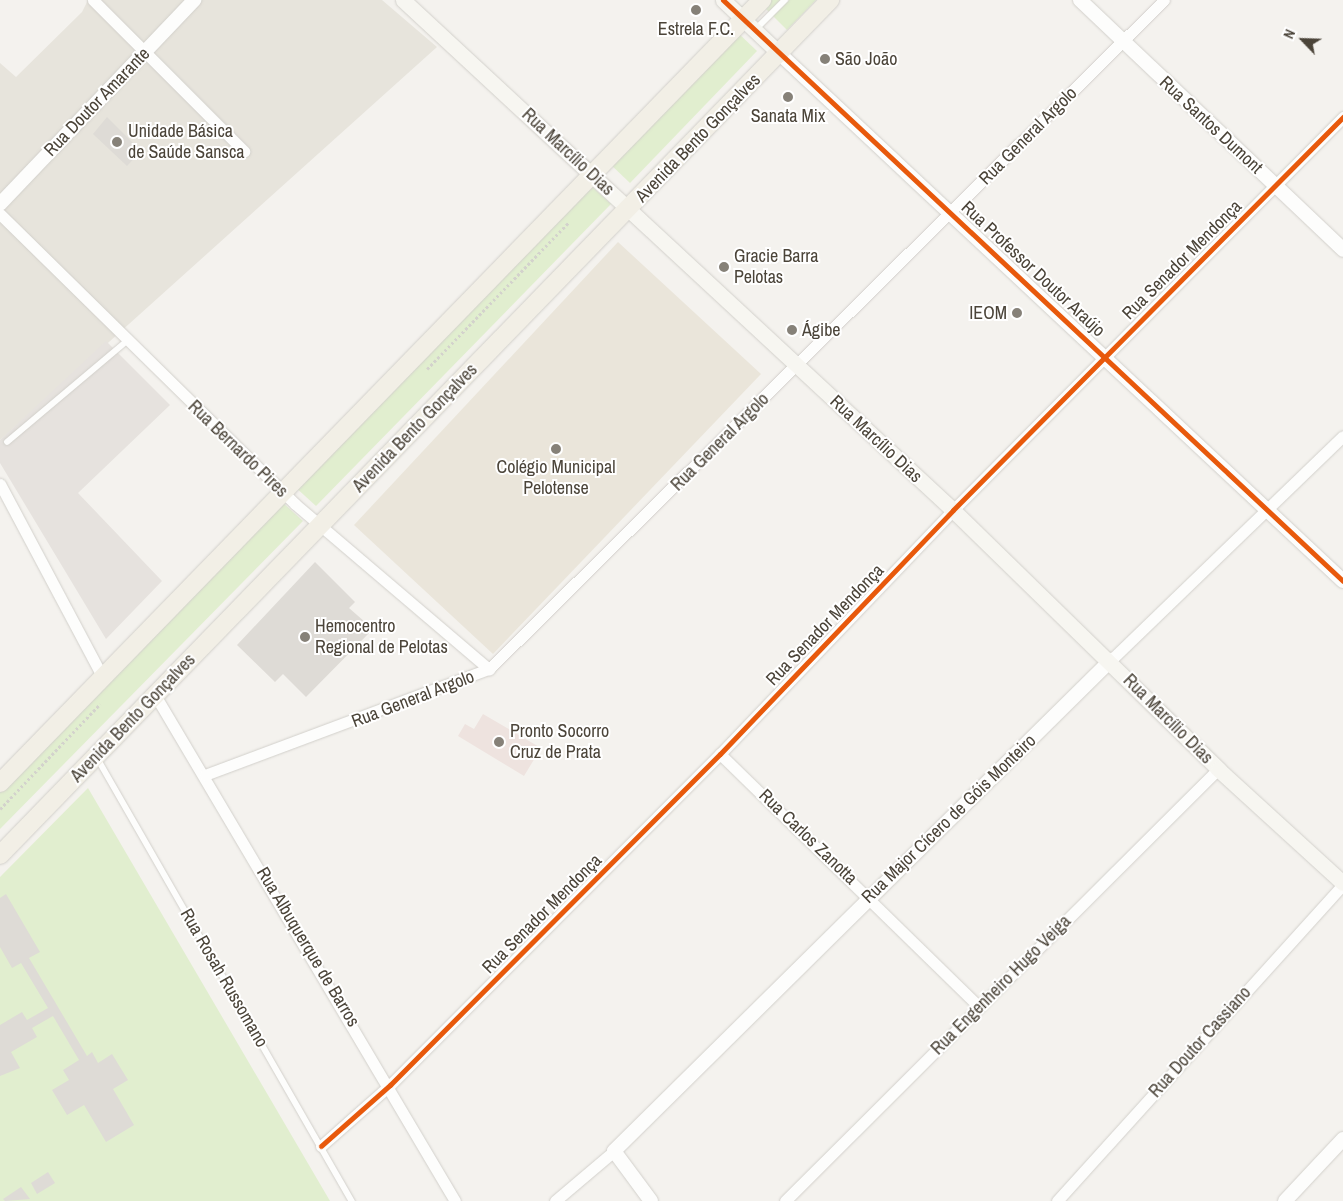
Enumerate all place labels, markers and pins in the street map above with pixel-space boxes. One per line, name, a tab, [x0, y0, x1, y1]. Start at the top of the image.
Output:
marker: Estrela F.C.	[690, 4, 702, 16]
place label: Estrela F.C.	[658, 18, 734, 40]
place label: São João	[835, 48, 897, 70]
marker: São João	[819, 53, 831, 65]
marker: Sanata Mix	[782, 91, 794, 103]
place label: Sanata Mix	[751, 105, 825, 127]
place label: Unidade Básica de Saúde Sansca	[128, 121, 245, 163]
marker: Unidade Básica de Saúde Sansca	[110, 135, 124, 149]
place label: Gracie Barra Pelotas	[734, 246, 818, 288]
marker: Gracie Barra Pelotas	[718, 261, 730, 273]
place label: IEOM	[969, 302, 1007, 324]
marker: IEOM	[1011, 307, 1023, 319]
place label: Ágibe	[802, 319, 841, 341]
marker: Ágibe	[786, 324, 798, 336]
marker: Colégio Municipal Pelotense	[550, 443, 562, 455]
place label: Colégio Municipal Pelotense	[497, 457, 615, 499]
place label: Hemocentro Regional de Pelotas	[315, 616, 448, 659]
marker: Hemocentro Regional de Pelotas	[299, 631, 311, 643]
place label: Pronto Socorro Cruz de Prata	[510, 721, 609, 764]
marker: Pronto Socorro Cruz de Prata	[492, 735, 506, 749]

